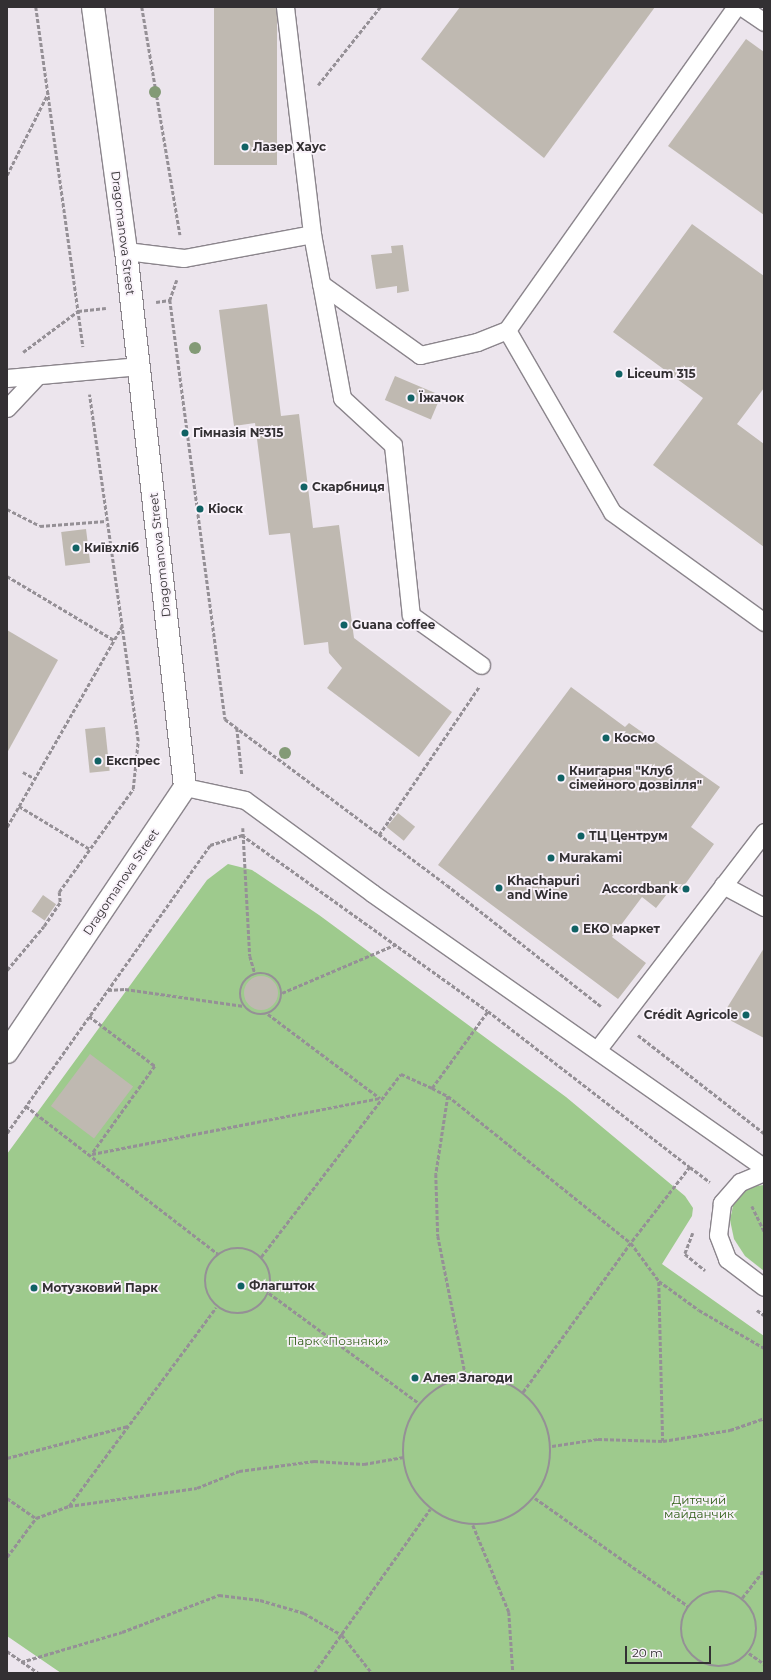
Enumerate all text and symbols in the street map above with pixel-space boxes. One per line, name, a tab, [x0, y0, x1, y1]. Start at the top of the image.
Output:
place label: Лазер Хаус	[253, 140, 326, 154]
marker: Лазер Хаус	[240, 142, 250, 152]
street label: Dragomanova Street	[108, 170, 138, 296]
place label: Liceum 315	[627, 367, 696, 381]
marker: Liceum 315	[614, 369, 624, 379]
place label: Їжачок	[419, 391, 464, 405]
marker: Їжачок	[406, 393, 416, 403]
place label: Гімназія №315	[193, 426, 283, 440]
marker: Гімназія №315	[180, 428, 190, 438]
place label: Скарбниця	[312, 480, 385, 494]
marker: Скарбниця	[299, 482, 309, 492]
street label: Dragomanova Street	[146, 492, 174, 618]
place label: Кіоск	[208, 502, 243, 516]
marker: Кіоск	[195, 504, 205, 514]
place label: Київхліб	[84, 541, 139, 555]
marker: Київхліб	[71, 543, 81, 553]
place label: Guana coffee	[352, 618, 435, 632]
marker: Guana coffee	[339, 620, 349, 630]
place label: Космо	[614, 731, 655, 745]
marker: Космо	[601, 733, 611, 743]
place label: Експрес	[106, 754, 160, 768]
marker: Експрес	[93, 756, 103, 766]
place label: Книгарня "Клуб сімейного дозвілля"	[569, 764, 702, 792]
marker: Книгарня "Клуб сімейного дозвілля"	[556, 773, 566, 783]
street label: Dragomanova Street	[80, 826, 162, 938]
place label: ТЦ Центрум	[589, 829, 668, 843]
marker: ТЦ Центрум	[576, 831, 586, 841]
place label: Murakami	[559, 851, 622, 865]
marker: Murakami	[546, 853, 556, 863]
place label: Khachapuri and Wine	[507, 874, 580, 902]
place label: Accordbank	[602, 882, 678, 896]
marker: Khachapuri and Wine	[494, 883, 504, 893]
marker: Accordbank	[681, 884, 691, 894]
place label: ЕКО маркет	[583, 922, 660, 936]
marker: ЕКО маркет	[570, 924, 580, 934]
place label: Crédit Agricole	[644, 1008, 738, 1022]
marker: Crédit Agricole	[741, 1010, 751, 1020]
place label: Флагшток	[249, 1279, 315, 1293]
place label: Мотузковий Парк	[42, 1281, 158, 1295]
marker: Флагшток	[236, 1281, 246, 1291]
marker: Мотузковий Парк	[29, 1283, 39, 1293]
park label: Парк «Позняки»	[287, 1334, 389, 1348]
place label: Алея Злагоди	[423, 1371, 513, 1385]
marker: Алея Злагоди	[410, 1373, 420, 1383]
park label: Дитячий майданчик	[664, 1493, 734, 1521]
scale bar	[627, 1638, 713, 1664]
text: 20 m	[632, 1645, 663, 1660]

